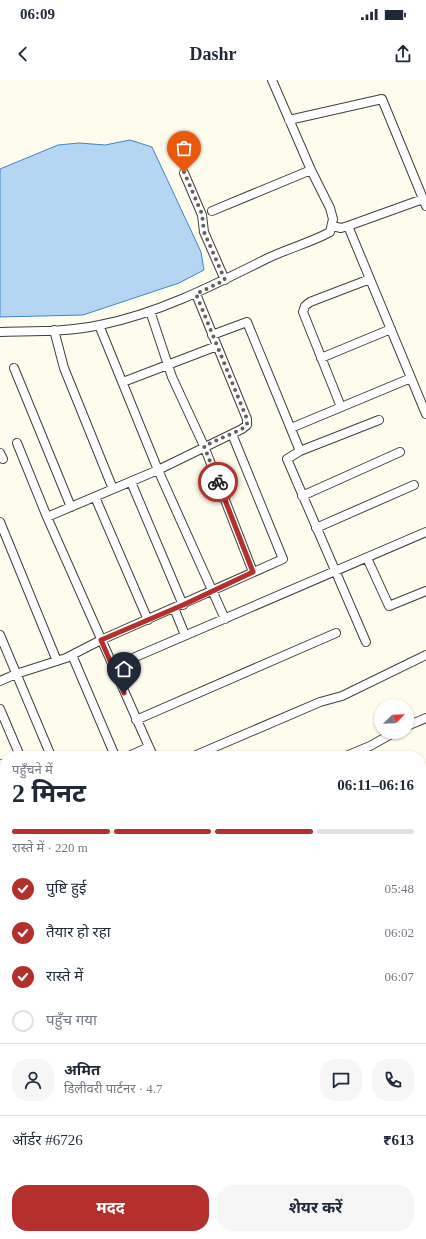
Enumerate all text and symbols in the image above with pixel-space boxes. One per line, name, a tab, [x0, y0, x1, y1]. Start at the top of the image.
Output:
text: 06:09	[20, 6, 55, 22]
icon: back	[12, 43, 34, 65]
icon: share	[392, 43, 414, 65]
text: Dashr	[189, 44, 237, 64]
pin	[167, 131, 201, 172]
icon: bag	[173, 137, 195, 159]
courier	[198, 462, 238, 502]
icon: bike	[207, 471, 229, 493]
pin	[107, 652, 141, 693]
icon: home	[113, 658, 135, 680]
north arrow	[374, 699, 414, 739]
map controls	[374, 699, 414, 739]
text: पहुँचने में	[12, 762, 53, 777]
text: 06:11–06:16	[337, 777, 414, 793]
text: 2 मिनट	[12, 779, 86, 808]
text: रास्ते में · 220 m	[12, 840, 88, 855]
icon: check	[12, 878, 34, 900]
text: पुष्टि हुई	[46, 880, 86, 896]
text: 05:48	[384, 881, 414, 896]
icon: check	[12, 922, 34, 944]
text: तैयार हो रहा	[46, 924, 111, 940]
text: 06:02	[384, 925, 414, 940]
icon: check	[12, 966, 34, 988]
text: रास्ते में	[46, 968, 83, 984]
text: 06:07	[384, 969, 414, 984]
text: पहुँच गया	[46, 1012, 97, 1028]
button: person	[12, 1059, 54, 1101]
button: chat	[320, 1059, 362, 1101]
button: phone	[372, 1059, 414, 1101]
text: अमित	[64, 1062, 100, 1078]
text: डिलीवरी पार्टनर · 4.7	[64, 1081, 163, 1096]
text: ऑर्डर #6726	[12, 1132, 83, 1148]
text: ₹613	[383, 1132, 414, 1148]
button: मदद	[12, 1185, 209, 1231]
button: शेयर करें	[217, 1185, 414, 1231]

